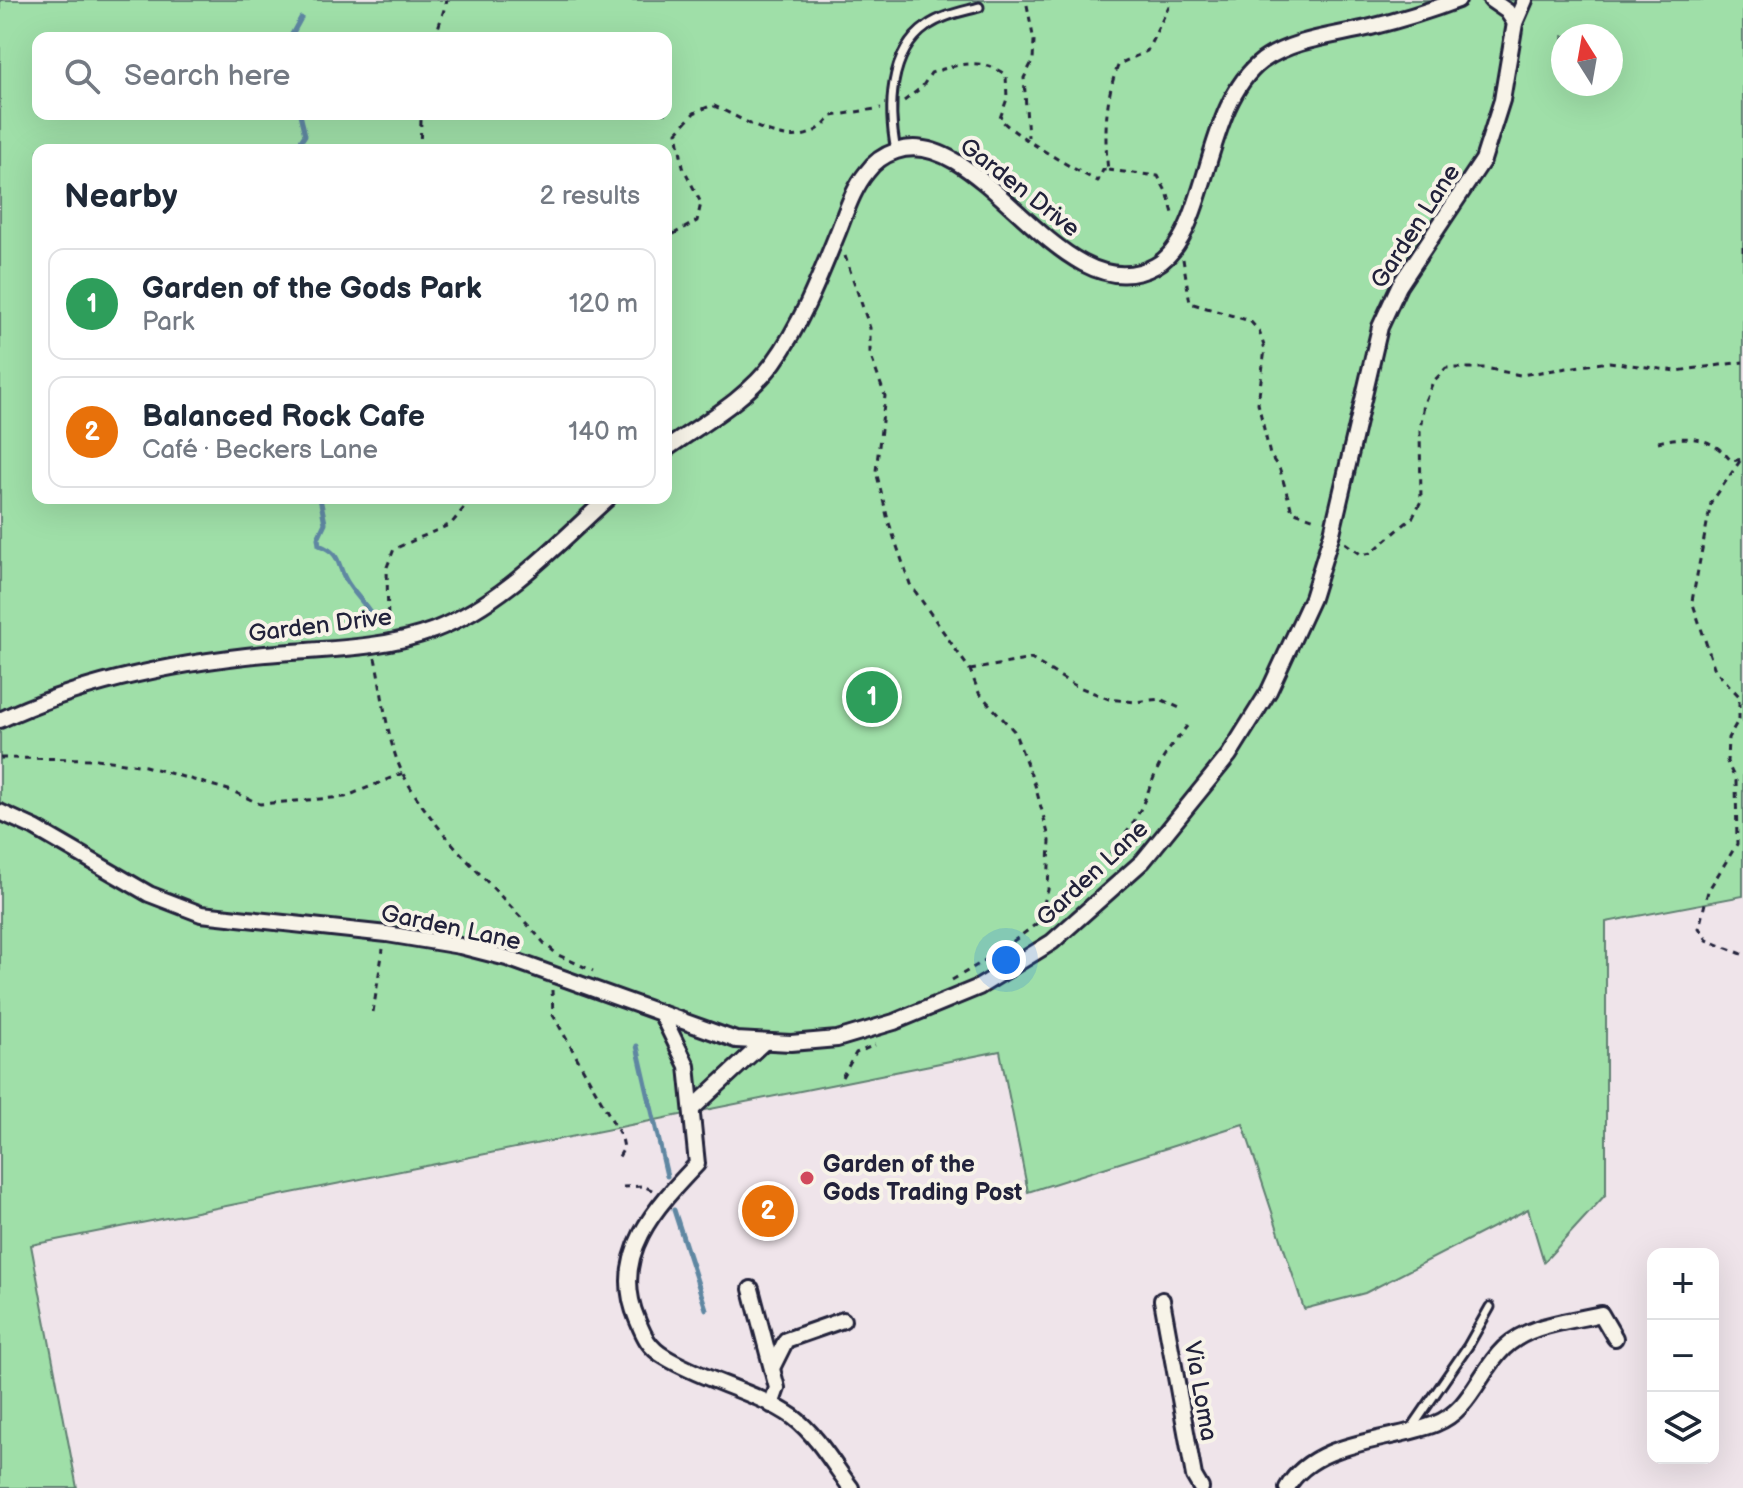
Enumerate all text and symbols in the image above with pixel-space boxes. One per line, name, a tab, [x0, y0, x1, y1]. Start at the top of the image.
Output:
north arrow	[1551, 24, 1623, 96]
search box	[32, 32, 672, 120]
icon: search	[60, 54, 104, 98]
text: Search here	[124, 58, 290, 94]
street label: Garden Drive	[954, 132, 1085, 243]
street label: Garden Lane	[1365, 159, 1466, 294]
text: Nearby	[64, 176, 178, 217]
text: 2 results	[540, 181, 640, 212]
text: Garden of the Gods Park	[142, 271, 482, 307]
text: 1	[87, 289, 97, 320]
text: 120 m	[569, 289, 638, 320]
text: Park	[142, 307, 194, 338]
text: Balanced Rock Cafe	[142, 399, 425, 435]
text: 2	[84, 417, 100, 448]
text: 140 m	[568, 417, 638, 448]
text: Café · Beckers Lane	[142, 435, 378, 466]
street label: Garden Drive	[247, 602, 393, 649]
pin: 1	[846, 667, 898, 727]
street label: Garden Lane	[1030, 814, 1154, 932]
street label: Garden Lane	[378, 899, 523, 956]
your location	[986, 940, 1026, 980]
place label: Garden of the Gods Trading Post	[823, 1150, 1022, 1207]
marker: Garden of the Gods Trading Post	[798, 1169, 816, 1187]
pin: 2	[742, 1181, 794, 1241]
map controls	[1647, 1248, 1719, 1464]
button: +	[1647, 1248, 1719, 1320]
button: −	[1647, 1320, 1719, 1392]
street label: Via Loma	[1177, 1339, 1224, 1443]
button: layers	[1647, 1392, 1719, 1464]

